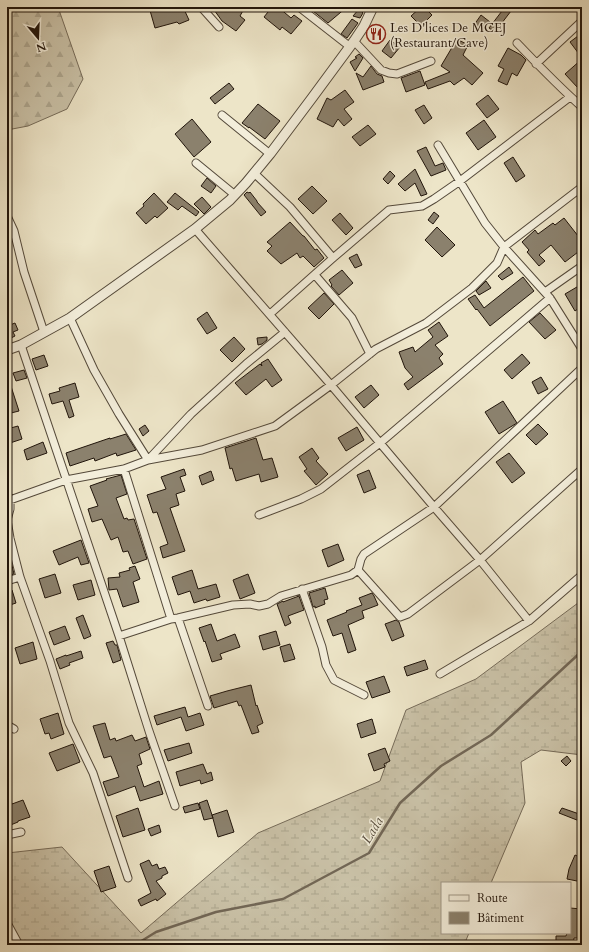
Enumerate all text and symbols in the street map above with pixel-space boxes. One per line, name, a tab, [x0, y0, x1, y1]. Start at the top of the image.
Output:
north arrow	[18, 18, 58, 58]
place label: Les D'lices De MCEJ (Restaurant/Cave)	[390, 19, 506, 52]
restaurant icon: Les D'lices De MCEJ (Restaurant/Cave)	[365, 23, 387, 45]
text: N	[34, 38, 48, 56]
water label: Lada	[357, 813, 388, 847]
legend	[441, 882, 571, 934]
text: Route	[477, 890, 508, 906]
text: Bâtiment	[477, 910, 524, 926]

